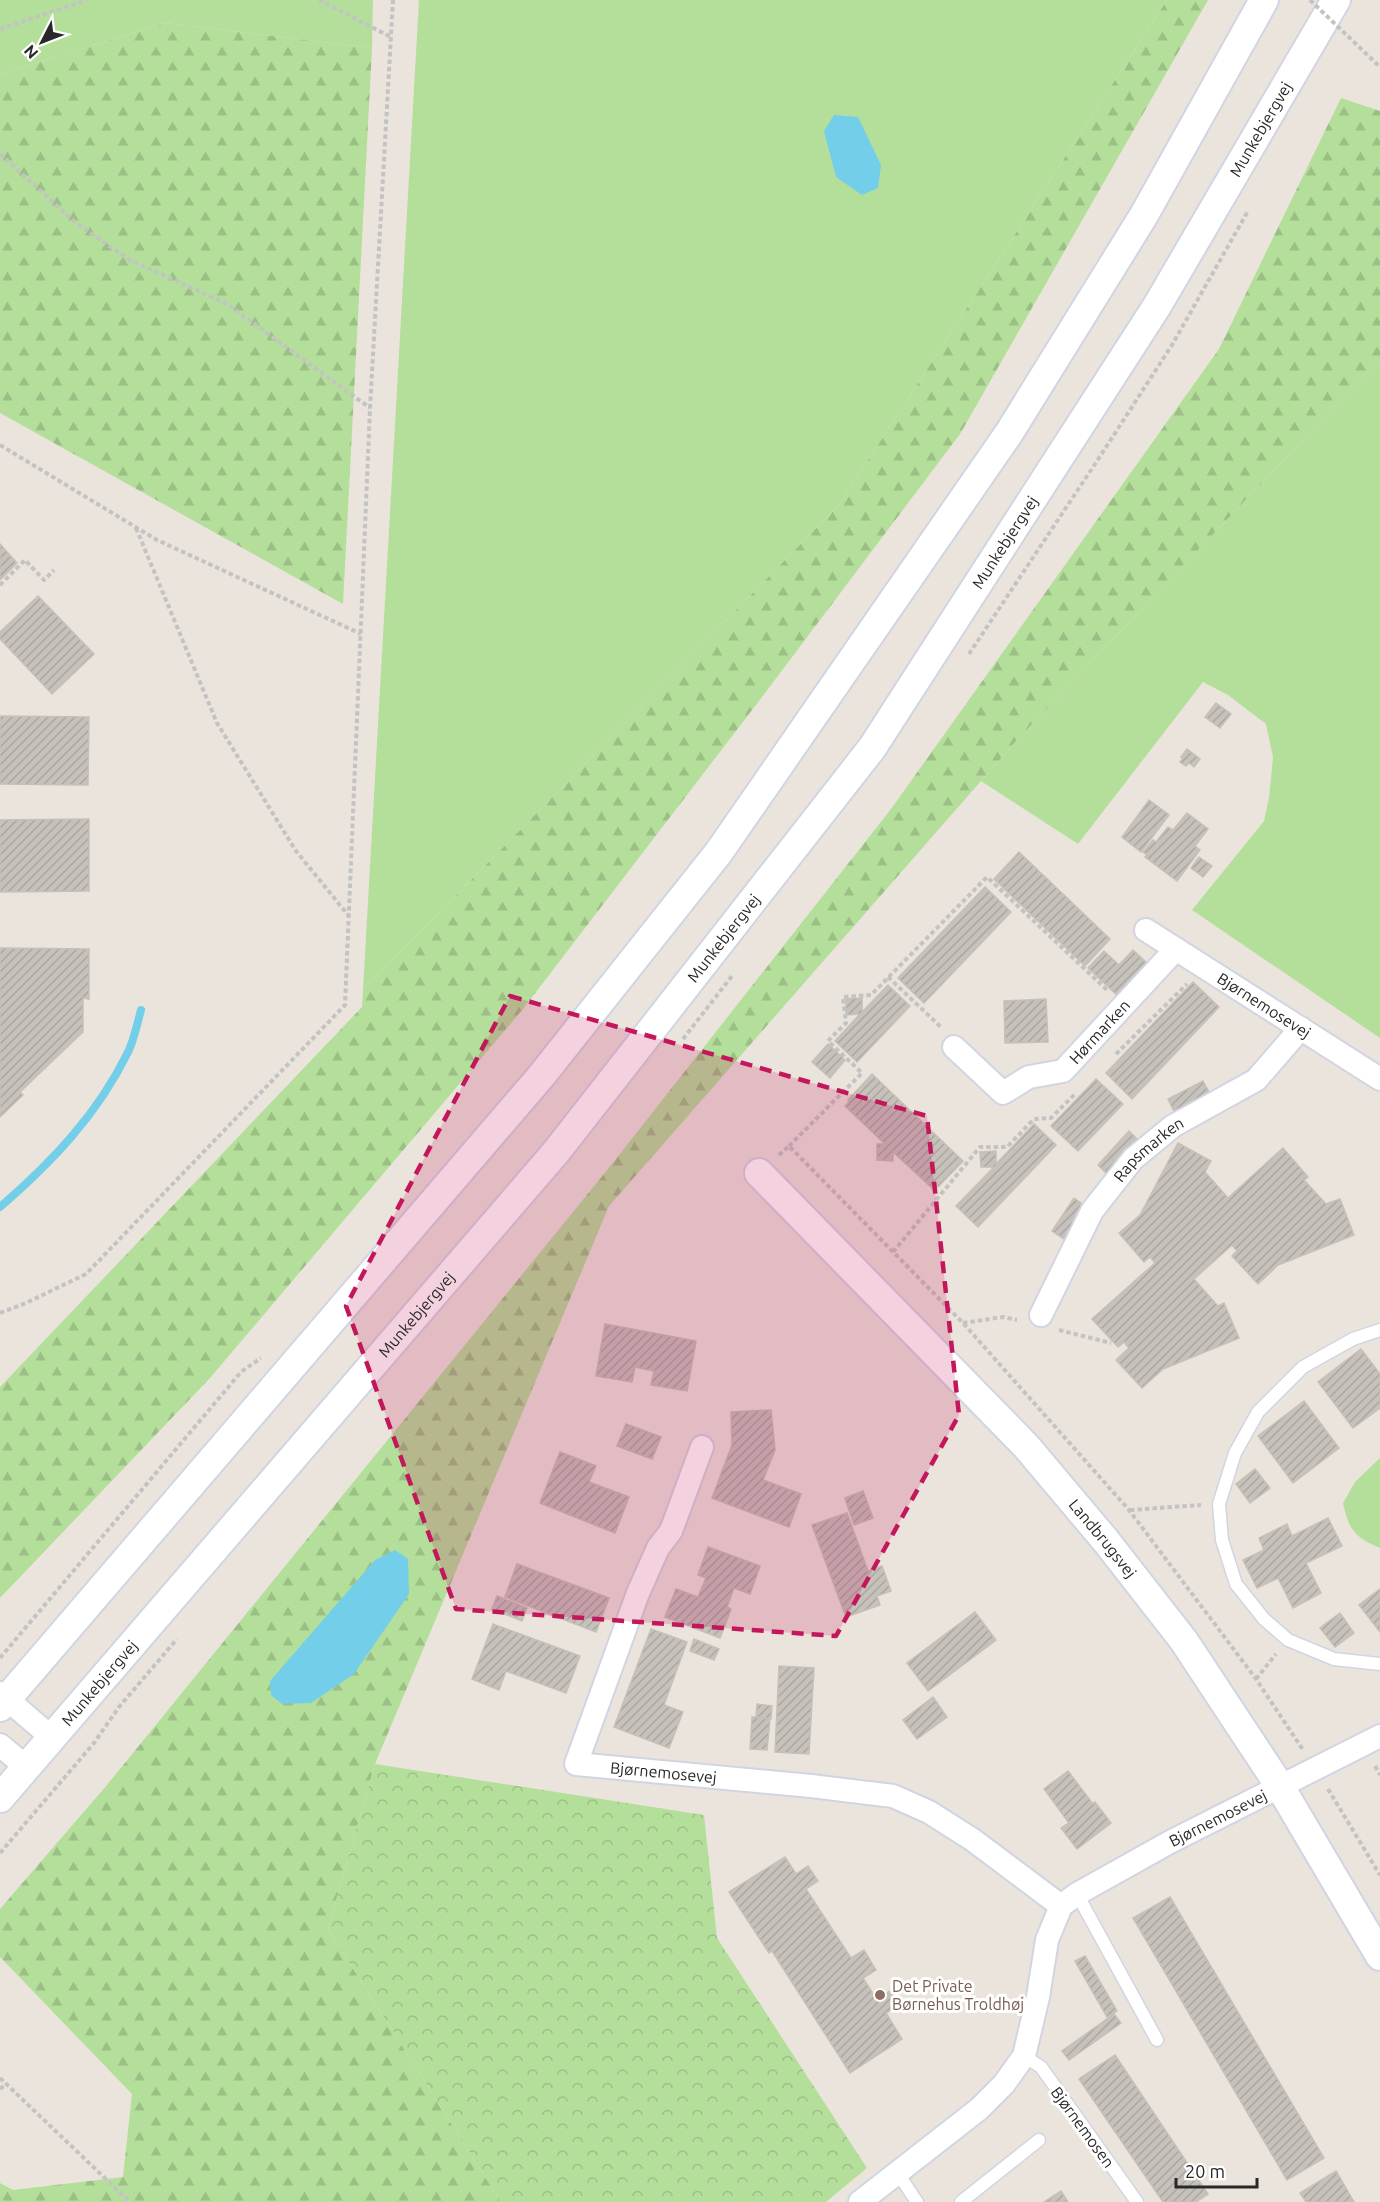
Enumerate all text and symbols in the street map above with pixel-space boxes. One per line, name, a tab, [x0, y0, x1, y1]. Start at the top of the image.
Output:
north arrow	[12, 12, 72, 72]
text: N	[20, 42, 42, 62]
street label: Munkebjergvej	[1226, 79, 1295, 180]
street label: Munkebjergvej	[968, 493, 1041, 592]
street label: Munkebjergvej	[683, 890, 763, 986]
street label: Bjørnemosevej	[1214, 969, 1314, 1042]
street label: Hørmarken	[1066, 996, 1133, 1067]
street label: Rapsmarken	[1110, 1113, 1186, 1185]
street label: Munkebjergvej	[375, 1268, 458, 1361]
street label: Landbrugsvej	[1066, 1495, 1140, 1581]
street label: Munkebjergvej	[58, 1636, 141, 1729]
street label: Bjørnemosevej	[609, 1758, 718, 1786]
street label: Bjørnemosevej	[1166, 1786, 1270, 1850]
place label: Det Private Børnehus Troldhøj	[892, 1977, 1024, 2013]
marker: Det Private Børnehus Troldhøj	[873, 1988, 887, 2002]
street label: Bjørnemosen	[1048, 2083, 1118, 2171]
scale bar	[1176, 2151, 1257, 2189]
text: 20 m	[1185, 2161, 1225, 2181]

